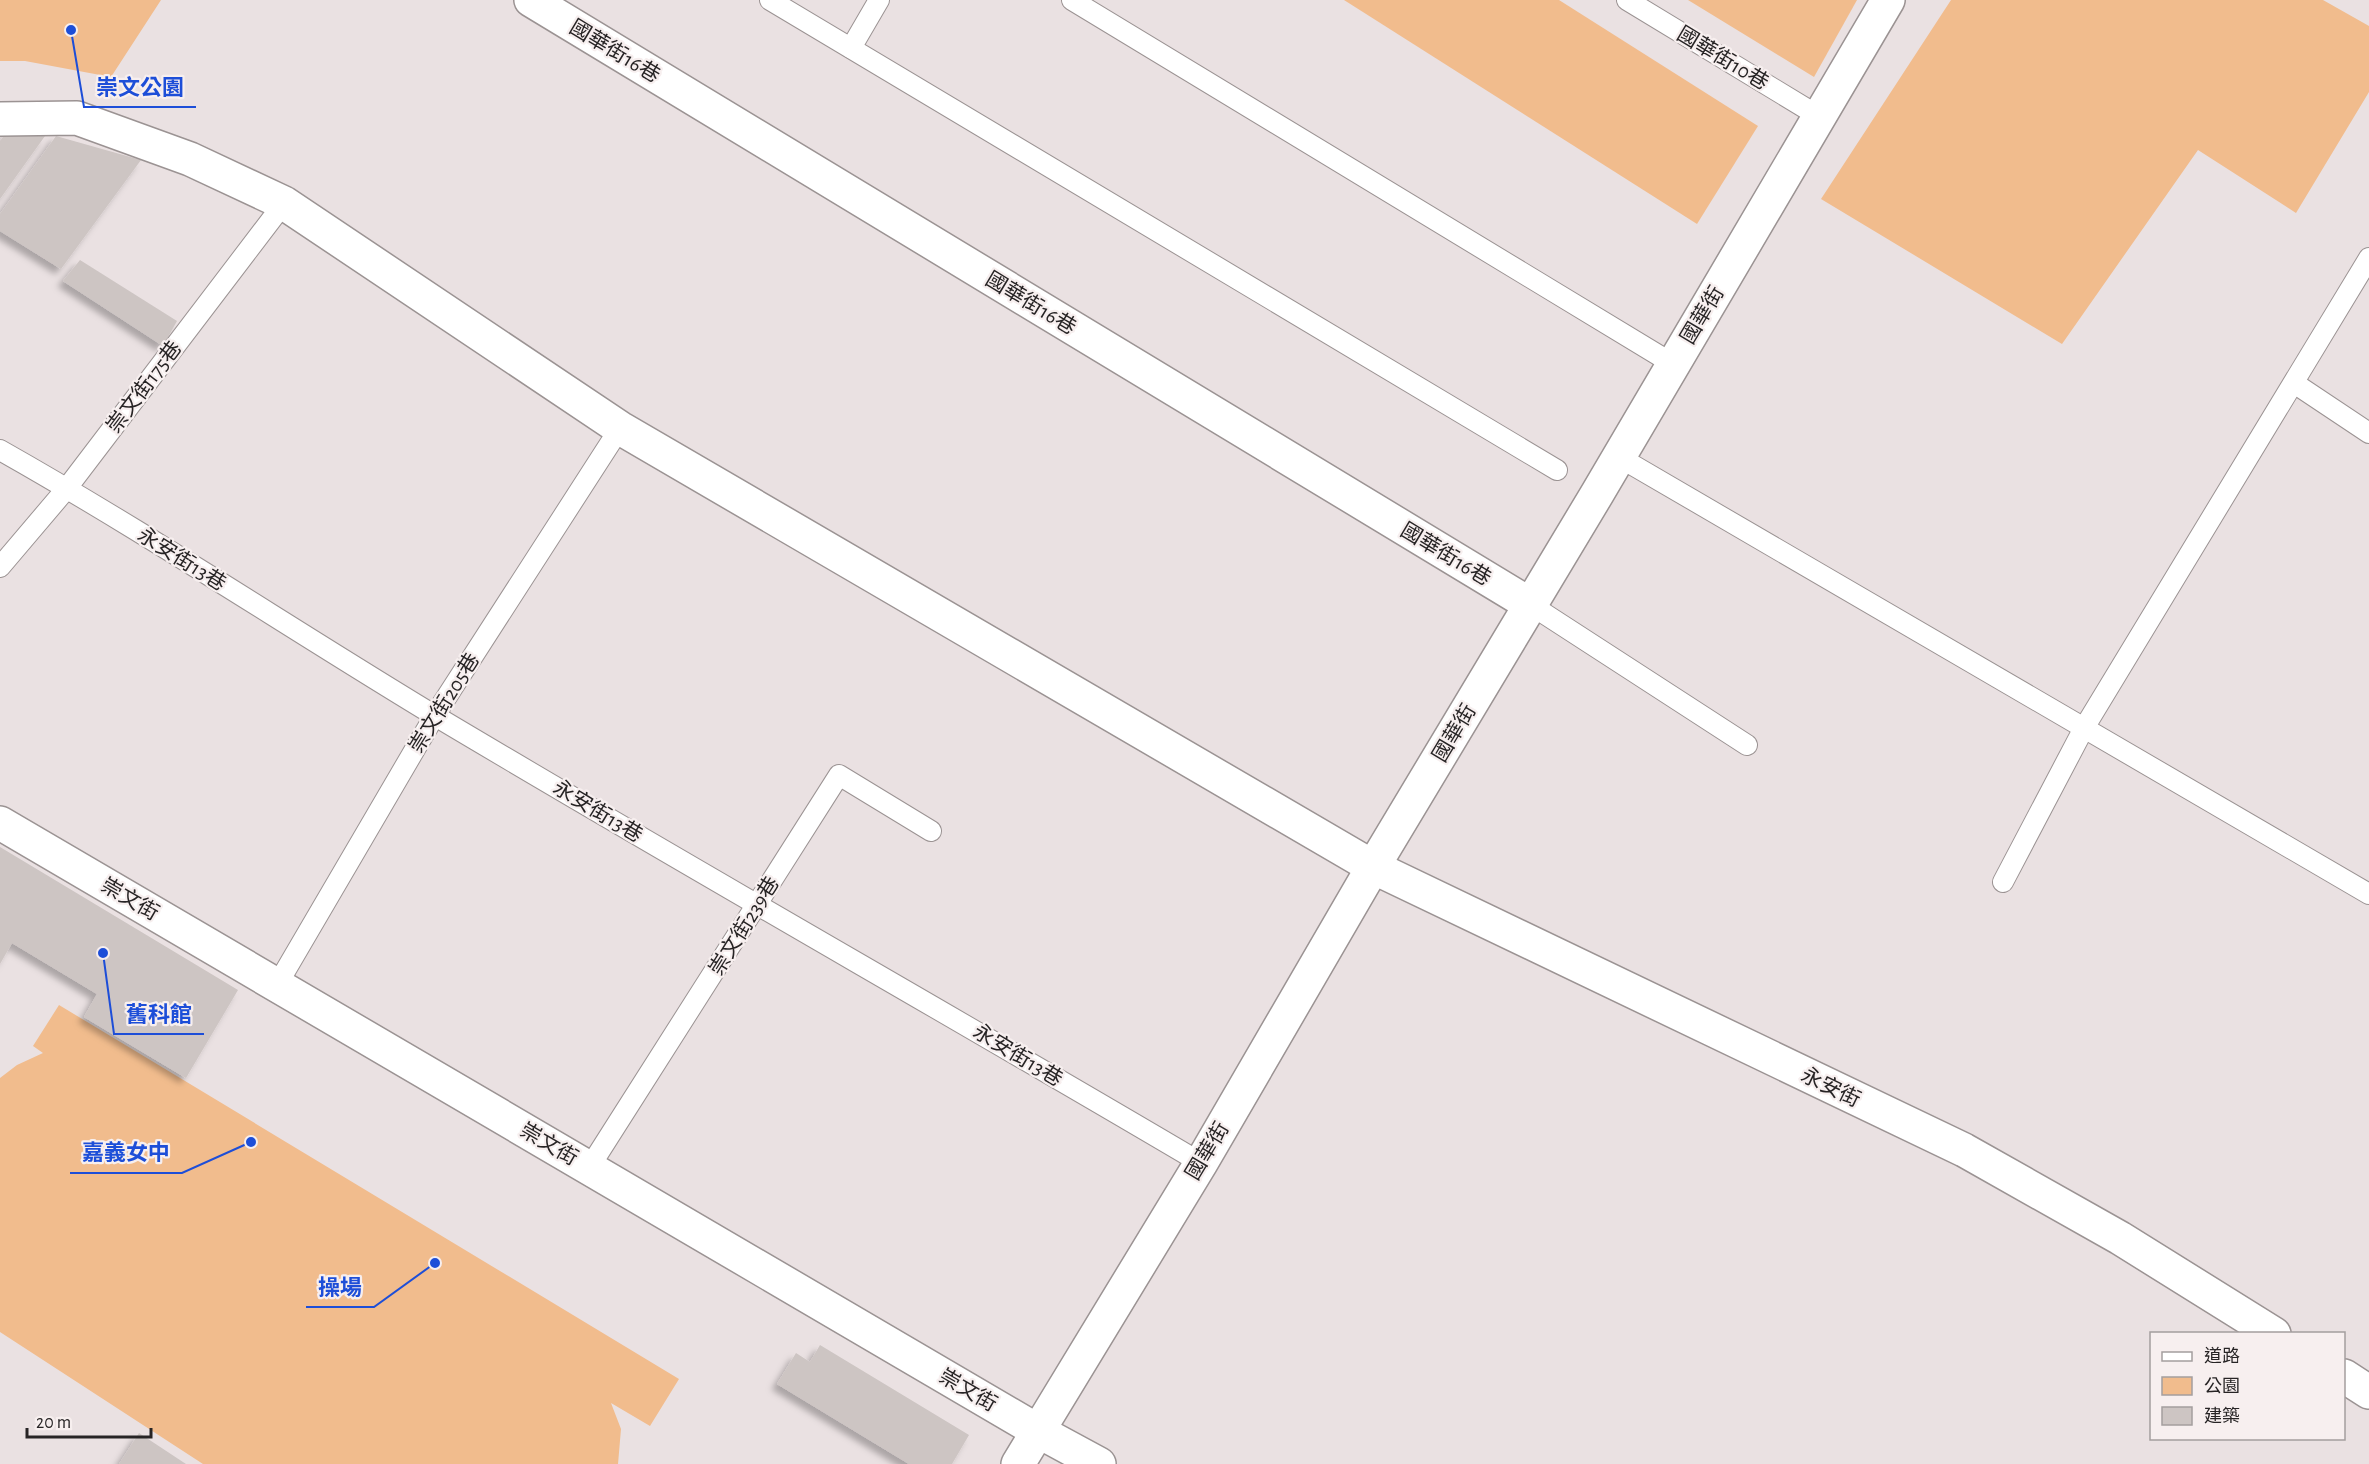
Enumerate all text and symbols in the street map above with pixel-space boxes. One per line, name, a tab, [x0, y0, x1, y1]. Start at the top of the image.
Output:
street label: 國華街16巷	[566, 16, 664, 86]
street label: 國華街10巷	[1673, 22, 1773, 94]
callout: 崇文公園	[84, 67, 196, 107]
text: 崇文公園	[96, 76, 184, 99]
street label: 國華街16巷	[982, 268, 1080, 338]
street label: 國華街	[1676, 282, 1728, 348]
street label: 崇文街175巷	[102, 337, 186, 437]
street label: 國華街16巷	[1397, 519, 1495, 589]
street label: 永安街13巷	[134, 523, 230, 595]
street label: 崇文街205巷	[405, 649, 483, 757]
street label: 國華街	[1428, 700, 1480, 766]
street label: 永安街13巷	[550, 776, 646, 846]
street label: 崇文街239巷	[705, 873, 783, 979]
street label: 崇文街	[97, 874, 163, 924]
callout: 舊科館	[114, 994, 204, 1034]
text: 舊科館	[126, 1003, 192, 1026]
street label: 永安街13巷	[970, 1020, 1066, 1090]
street label: 永安街	[1798, 1063, 1864, 1111]
street label: 國華街	[1181, 1118, 1233, 1184]
street label: 崇文街	[516, 1119, 582, 1169]
callout: 嘉義女中	[70, 1133, 182, 1173]
text: 嘉義女中	[82, 1141, 170, 1164]
callout: 操場	[306, 1267, 374, 1307]
text: 操場	[318, 1276, 362, 1299]
legend	[2150, 1332, 2345, 1440]
text: 道路	[2204, 1346, 2240, 1366]
street label: 崇文街	[935, 1365, 1001, 1415]
text: 公園	[2204, 1377, 2240, 1396]
scale bar	[27, 1401, 152, 1439]
text: 建築	[2204, 1406, 2240, 1426]
text: 20 m	[36, 1414, 71, 1432]

